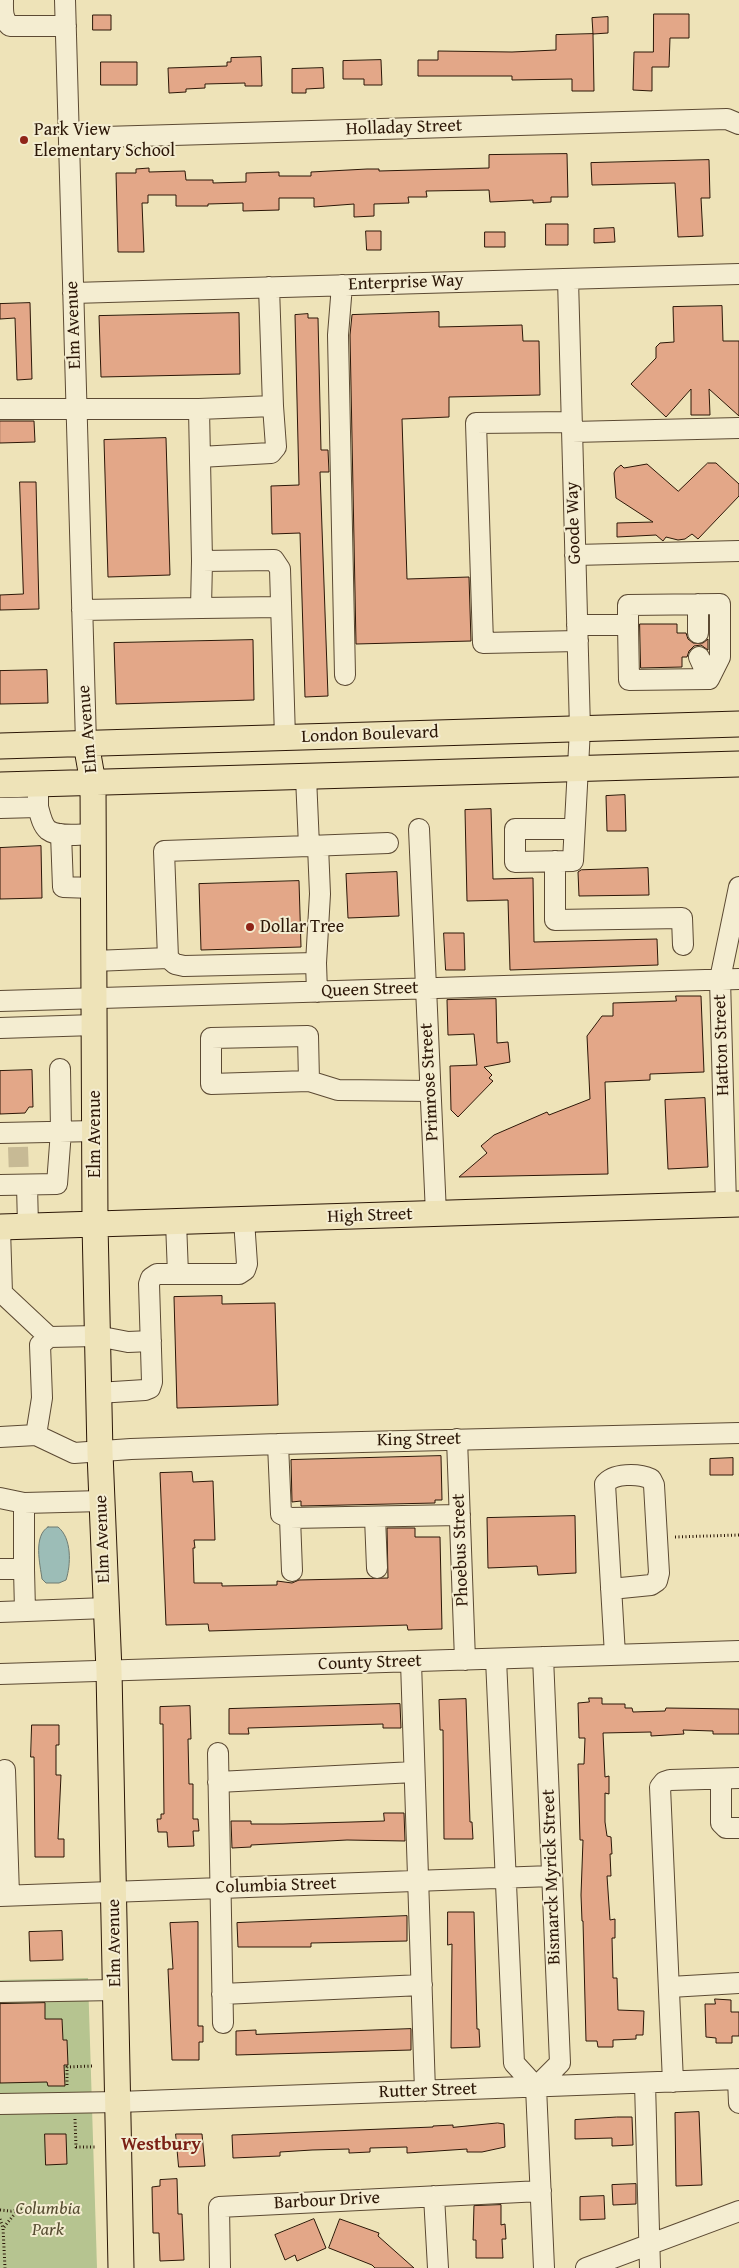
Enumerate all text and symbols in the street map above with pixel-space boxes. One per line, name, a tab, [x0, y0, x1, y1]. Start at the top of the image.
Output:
street label: Holladay Street	[345, 115, 463, 141]
place label: Park View Elementary School	[34, 119, 175, 162]
marker: Park View Elementary School	[18, 134, 30, 146]
street label: Enterprise Way	[348, 270, 464, 296]
street label: Elm Avenue	[62, 281, 86, 369]
street label: Goode Way	[562, 481, 586, 565]
street label: Elm Avenue	[73, 684, 103, 774]
street label: London Boulevard	[301, 722, 439, 748]
place label: Dollar Tree	[260, 916, 344, 938]
marker: Dollar Tree	[244, 921, 256, 933]
street label: Queen Street	[321, 978, 419, 1002]
street label: Hatton Street	[709, 994, 735, 1096]
street label: Primrose Street	[416, 1022, 444, 1142]
street label: Elm Avenue	[84, 1090, 106, 1178]
street label: High Street	[327, 1204, 413, 1228]
street label: King Street	[377, 1428, 461, 1452]
street label: Phoebus Street	[448, 1493, 474, 1607]
street label: Elm Avenue	[91, 1495, 115, 1583]
street label: County Street	[318, 1650, 422, 1676]
street label: Bismarck Myrick Street	[538, 1789, 566, 1965]
street label: Columbia Street	[215, 1873, 337, 1899]
street label: Elm Avenue	[103, 1899, 127, 1987]
street label: Rutter Street	[379, 2078, 477, 2104]
district label: Westbury	[121, 2134, 201, 2156]
street label: Barbour Drive	[273, 2187, 381, 2215]
park label: Columbia Park	[16, 2198, 80, 2240]

